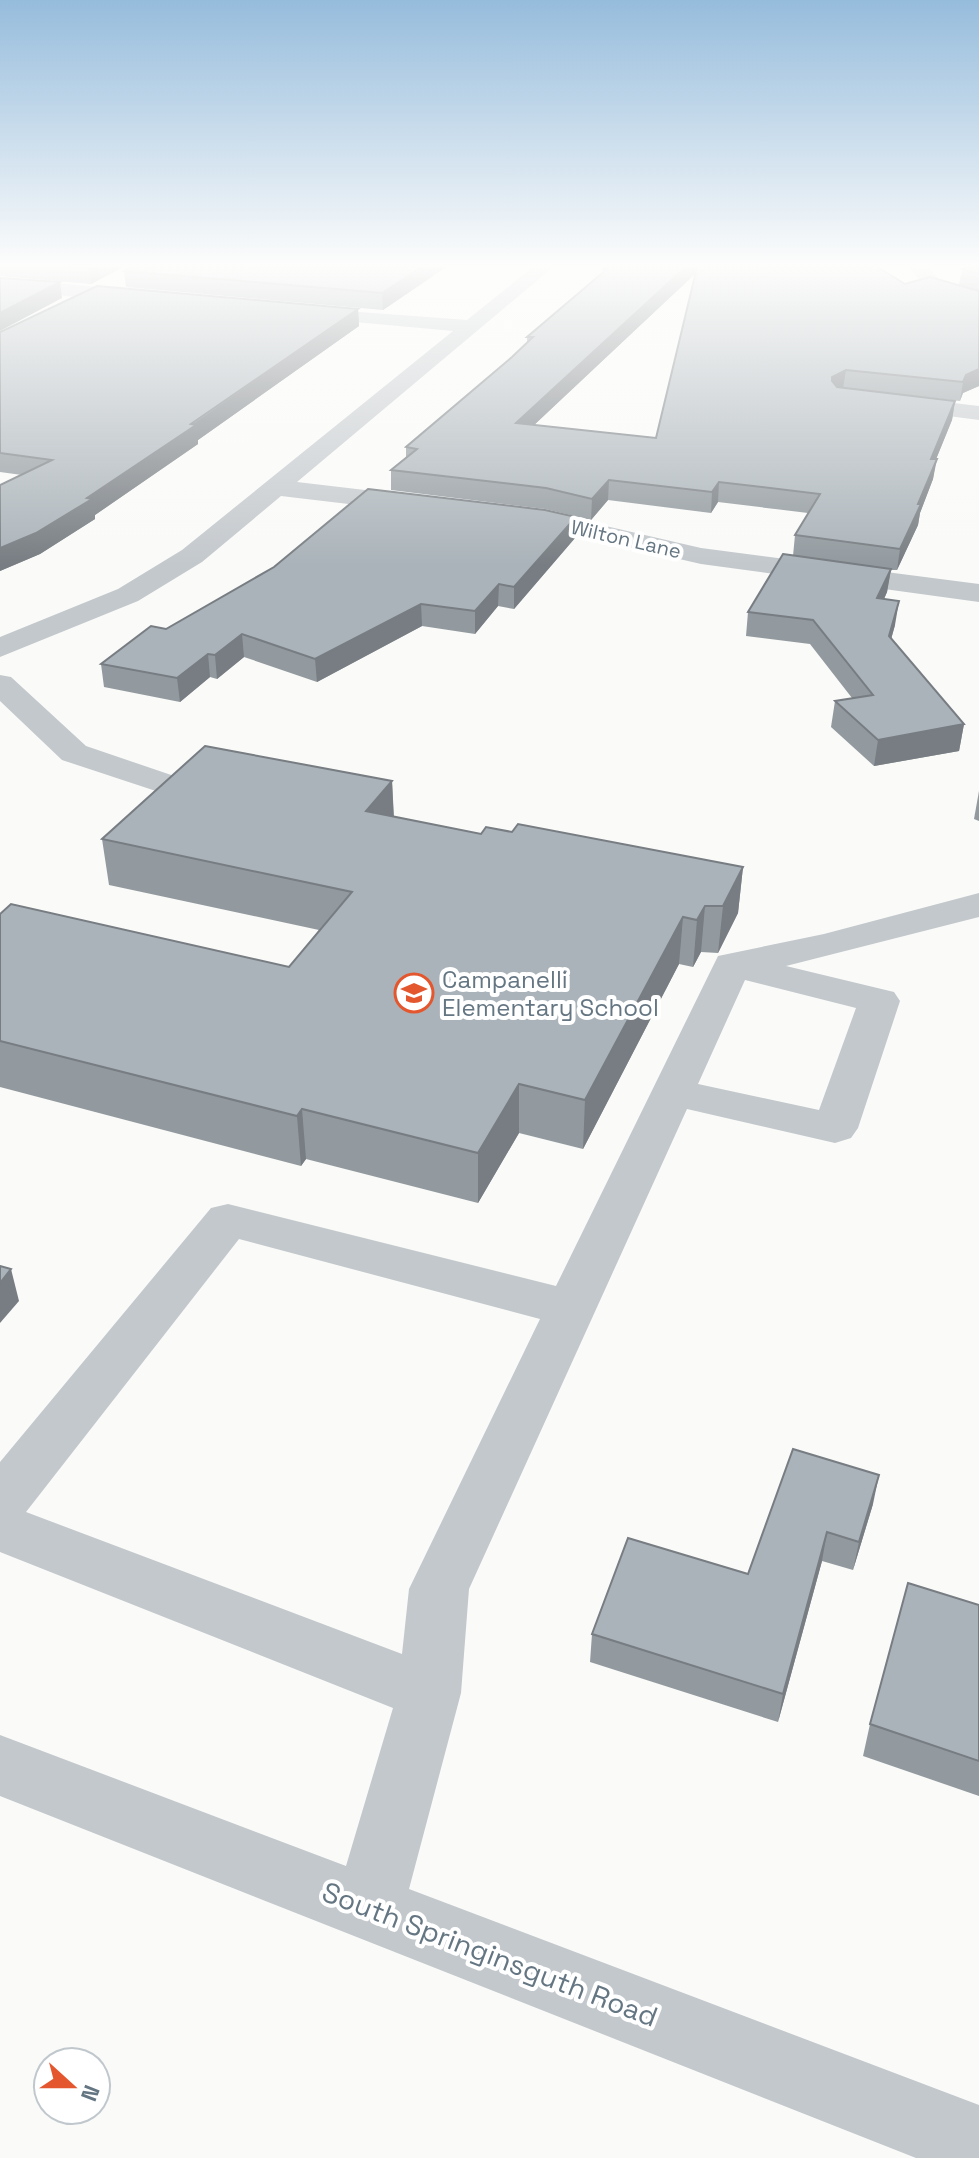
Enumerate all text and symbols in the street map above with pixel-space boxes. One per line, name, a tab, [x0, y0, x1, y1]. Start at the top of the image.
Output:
street label: Wilton Lane	[568, 514, 684, 564]
place label: Campanelli Elementary School	[442, 964, 659, 1023]
school or university icon: Campanelli Elementary School	[393, 972, 435, 1014]
street label: South Springinsguth Road	[317, 1873, 663, 2035]
north arrow	[32, 2046, 112, 2126]
text: N	[75, 2081, 106, 2105]

